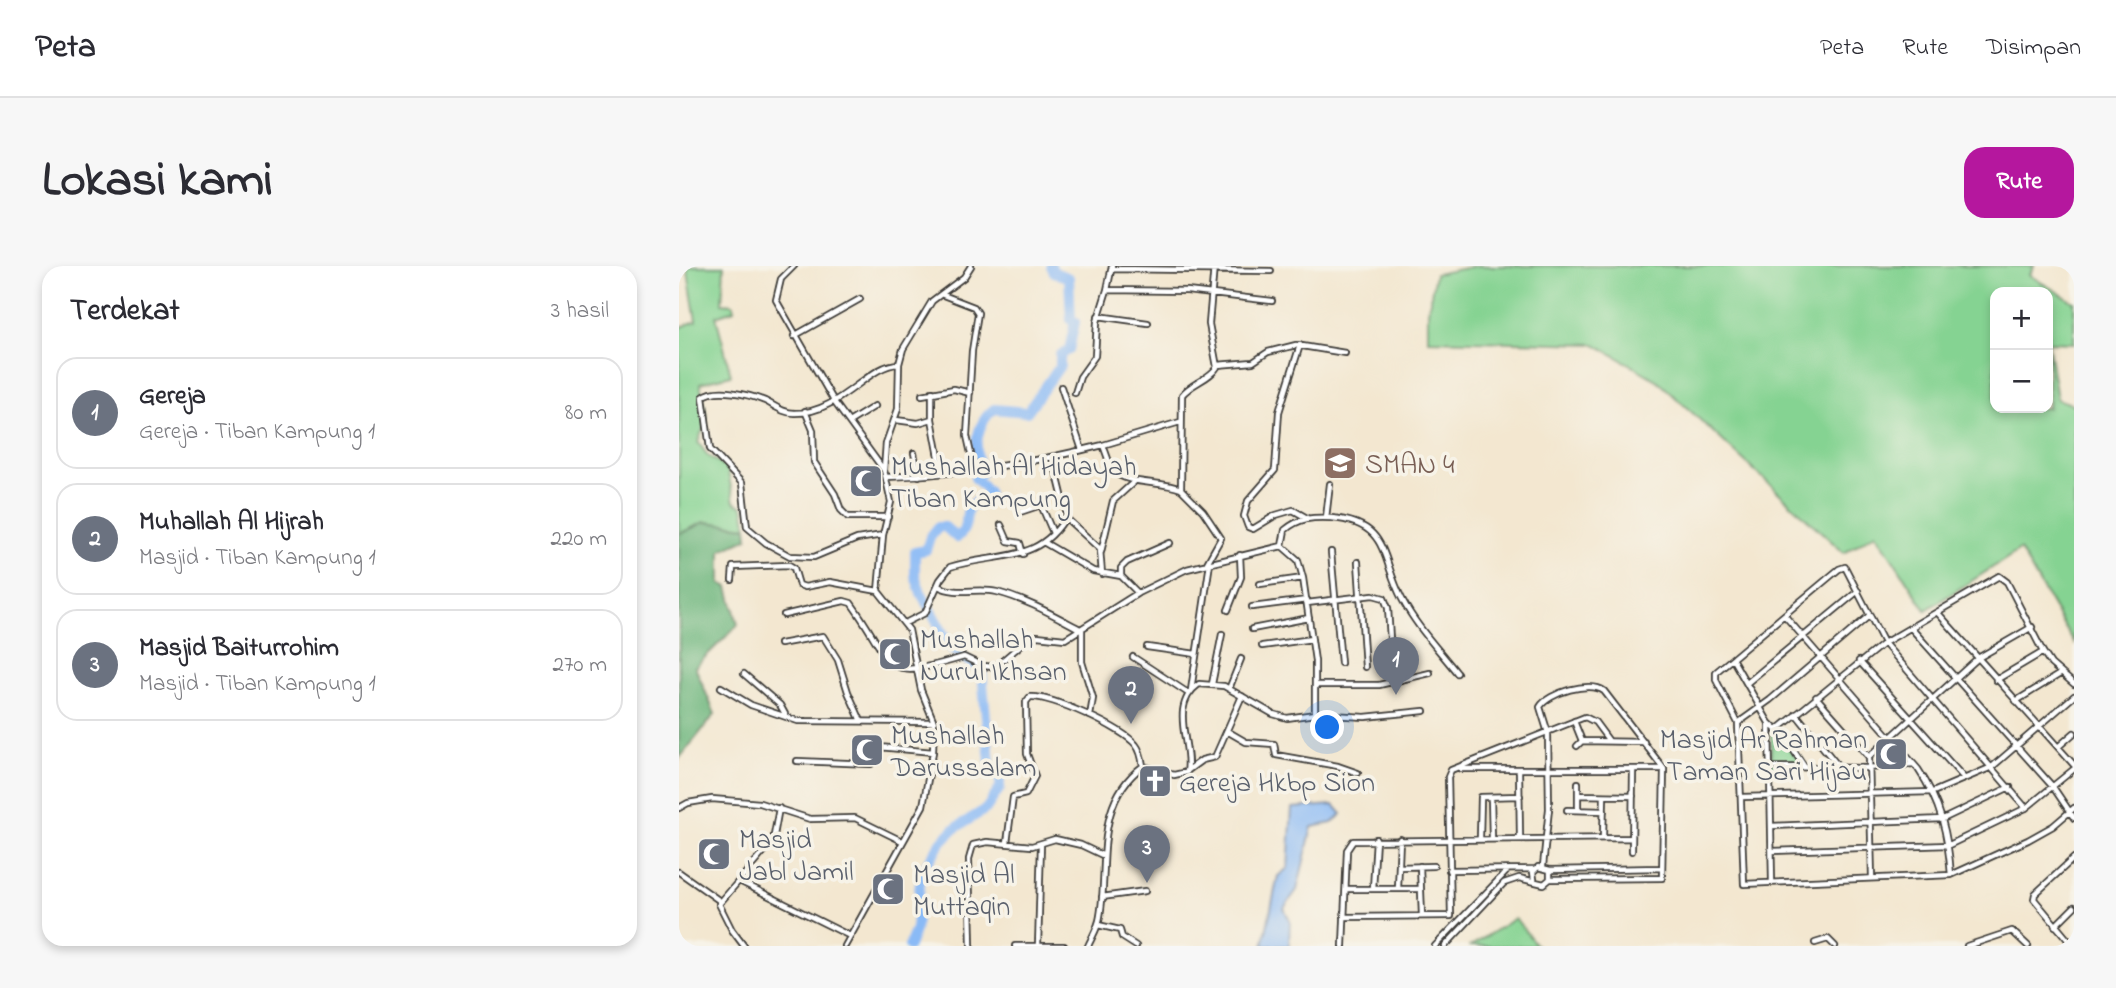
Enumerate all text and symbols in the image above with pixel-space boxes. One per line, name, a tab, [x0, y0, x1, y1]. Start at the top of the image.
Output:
text: Peta	[35, 24, 96, 72]
text: Peta	[1820, 31, 1864, 66]
text: Rute	[1902, 31, 1948, 66]
text: Disimpan	[1986, 31, 2081, 66]
text: Lokasi kami	[42, 146, 273, 218]
button: Rute	[1964, 147, 2074, 218]
map controls	[1990, 287, 2053, 413]
button: +	[1990, 287, 2053, 350]
text: Terdekat	[70, 290, 180, 334]
text: 3 hasil	[551, 295, 609, 328]
button: −	[1990, 350, 2053, 413]
text: Gereja	[139, 378, 206, 416]
text: 1	[91, 397, 99, 430]
text: 80 m	[565, 397, 607, 430]
text: Gereja · Tiban Kampung 1	[139, 416, 375, 449]
school or university icon: SMAN 4	[1321, 444, 1359, 482]
place label: SMAN 4	[1365, 446, 1455, 487]
place label: Mushallah Al Hidayah Tiban Kampung	[891, 448, 1137, 521]
mosque icon: Mushallah Al Hidayah Tiban Kampung	[847, 462, 885, 500]
text: Muhallah Al Hijrah	[139, 504, 324, 542]
text: 2	[89, 523, 101, 556]
text: 220 m	[551, 523, 607, 556]
text: Masjid · Tiban Kampung 1	[139, 542, 376, 575]
place label: Mushallah Nurul Ikhsan	[920, 621, 1066, 694]
text: Masjid Baiturrohim	[139, 630, 339, 668]
mosque icon: Mushallah Nurul Ikhsan	[876, 635, 914, 673]
pin: 1	[1373, 637, 1419, 695]
text: 3	[90, 649, 100, 682]
text: 270 m	[553, 649, 607, 682]
pin: 2	[1108, 666, 1154, 724]
text: Masjid · Tiban Kampung 1	[139, 668, 376, 701]
your location	[1310, 710, 1344, 744]
place label: Mushallah Darussalam	[890, 717, 1036, 790]
place label: Masjid Ar Rahman Taman Sari Hijau	[1660, 721, 1867, 794]
mosque icon: Mushallah Darussalam	[848, 731, 886, 769]
mosque icon: Masjid Ar Rahman Taman Sari Hijau	[1872, 735, 1910, 773]
church icon: Gereja Hkbp Sion	[1136, 762, 1174, 800]
place label: Gereja Hkbp Sion	[1179, 764, 1375, 805]
place label: Masjid Jabl Jamil	[739, 821, 854, 894]
pin: 3	[1124, 825, 1170, 883]
mosque icon: Masjid Jabl Jamil	[695, 835, 733, 873]
place label: Masjid Al Muttaqin	[913, 856, 1015, 929]
mosque icon: Masjid Al Muttaqin	[869, 870, 907, 908]

